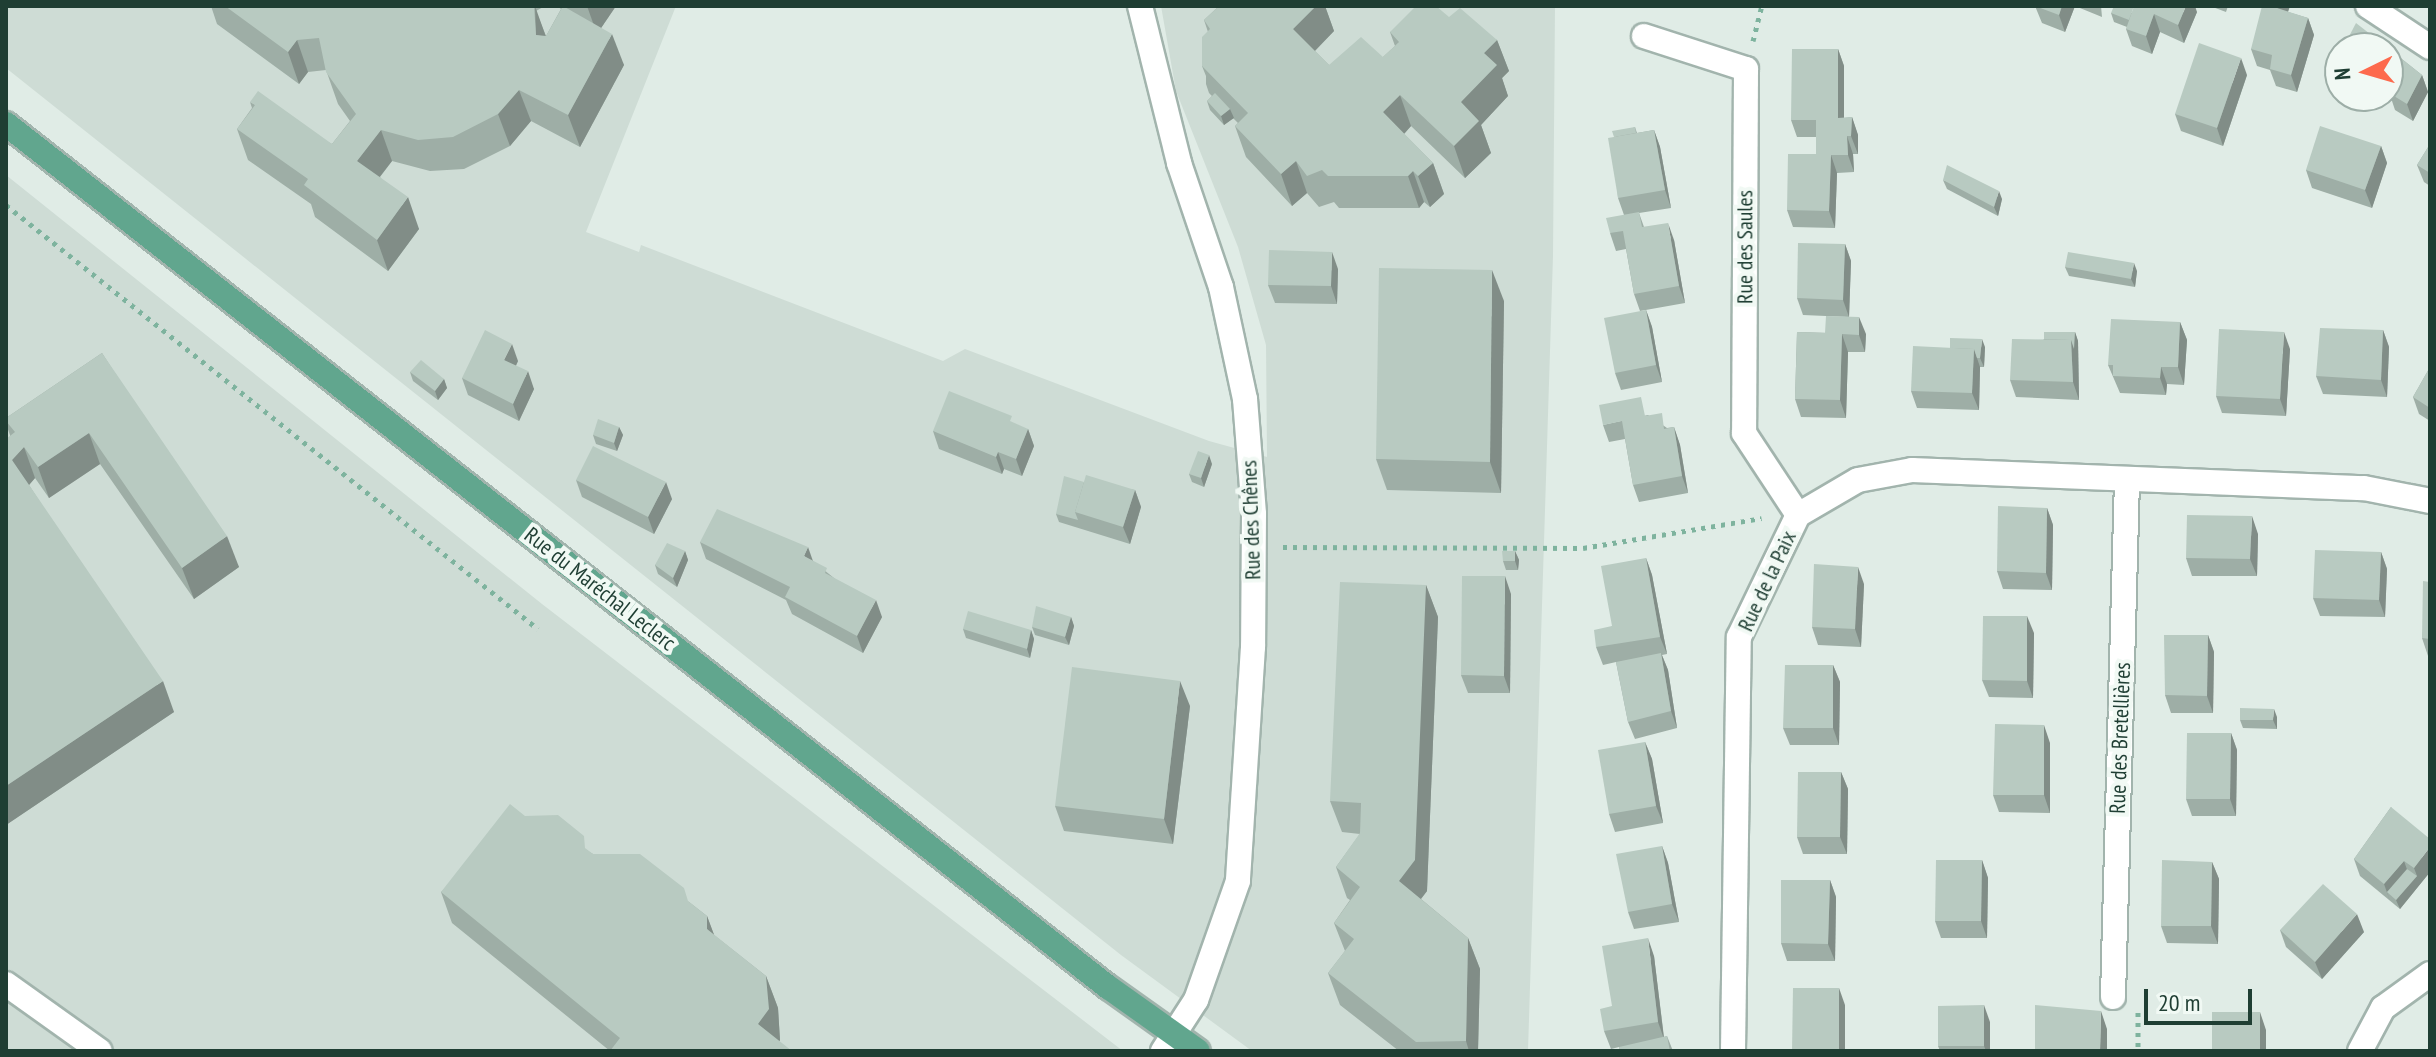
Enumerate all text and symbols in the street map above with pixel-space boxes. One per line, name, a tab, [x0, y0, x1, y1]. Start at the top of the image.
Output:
north arrow	[2324, 32, 2404, 112]
text: N	[2328, 67, 2357, 81]
street label: Rue des Saules	[1732, 190, 1758, 304]
street label: Rue des Chênes	[1236, 460, 1266, 580]
street label: Rue du Maréchal Leclerc	[519, 522, 681, 656]
street label: Rue de la Paix	[1732, 527, 1802, 635]
street label: Rue des Bretellières	[2104, 662, 2136, 814]
scale bar	[2148, 973, 2256, 1023]
text: 20 m	[2158, 987, 2200, 1018]

